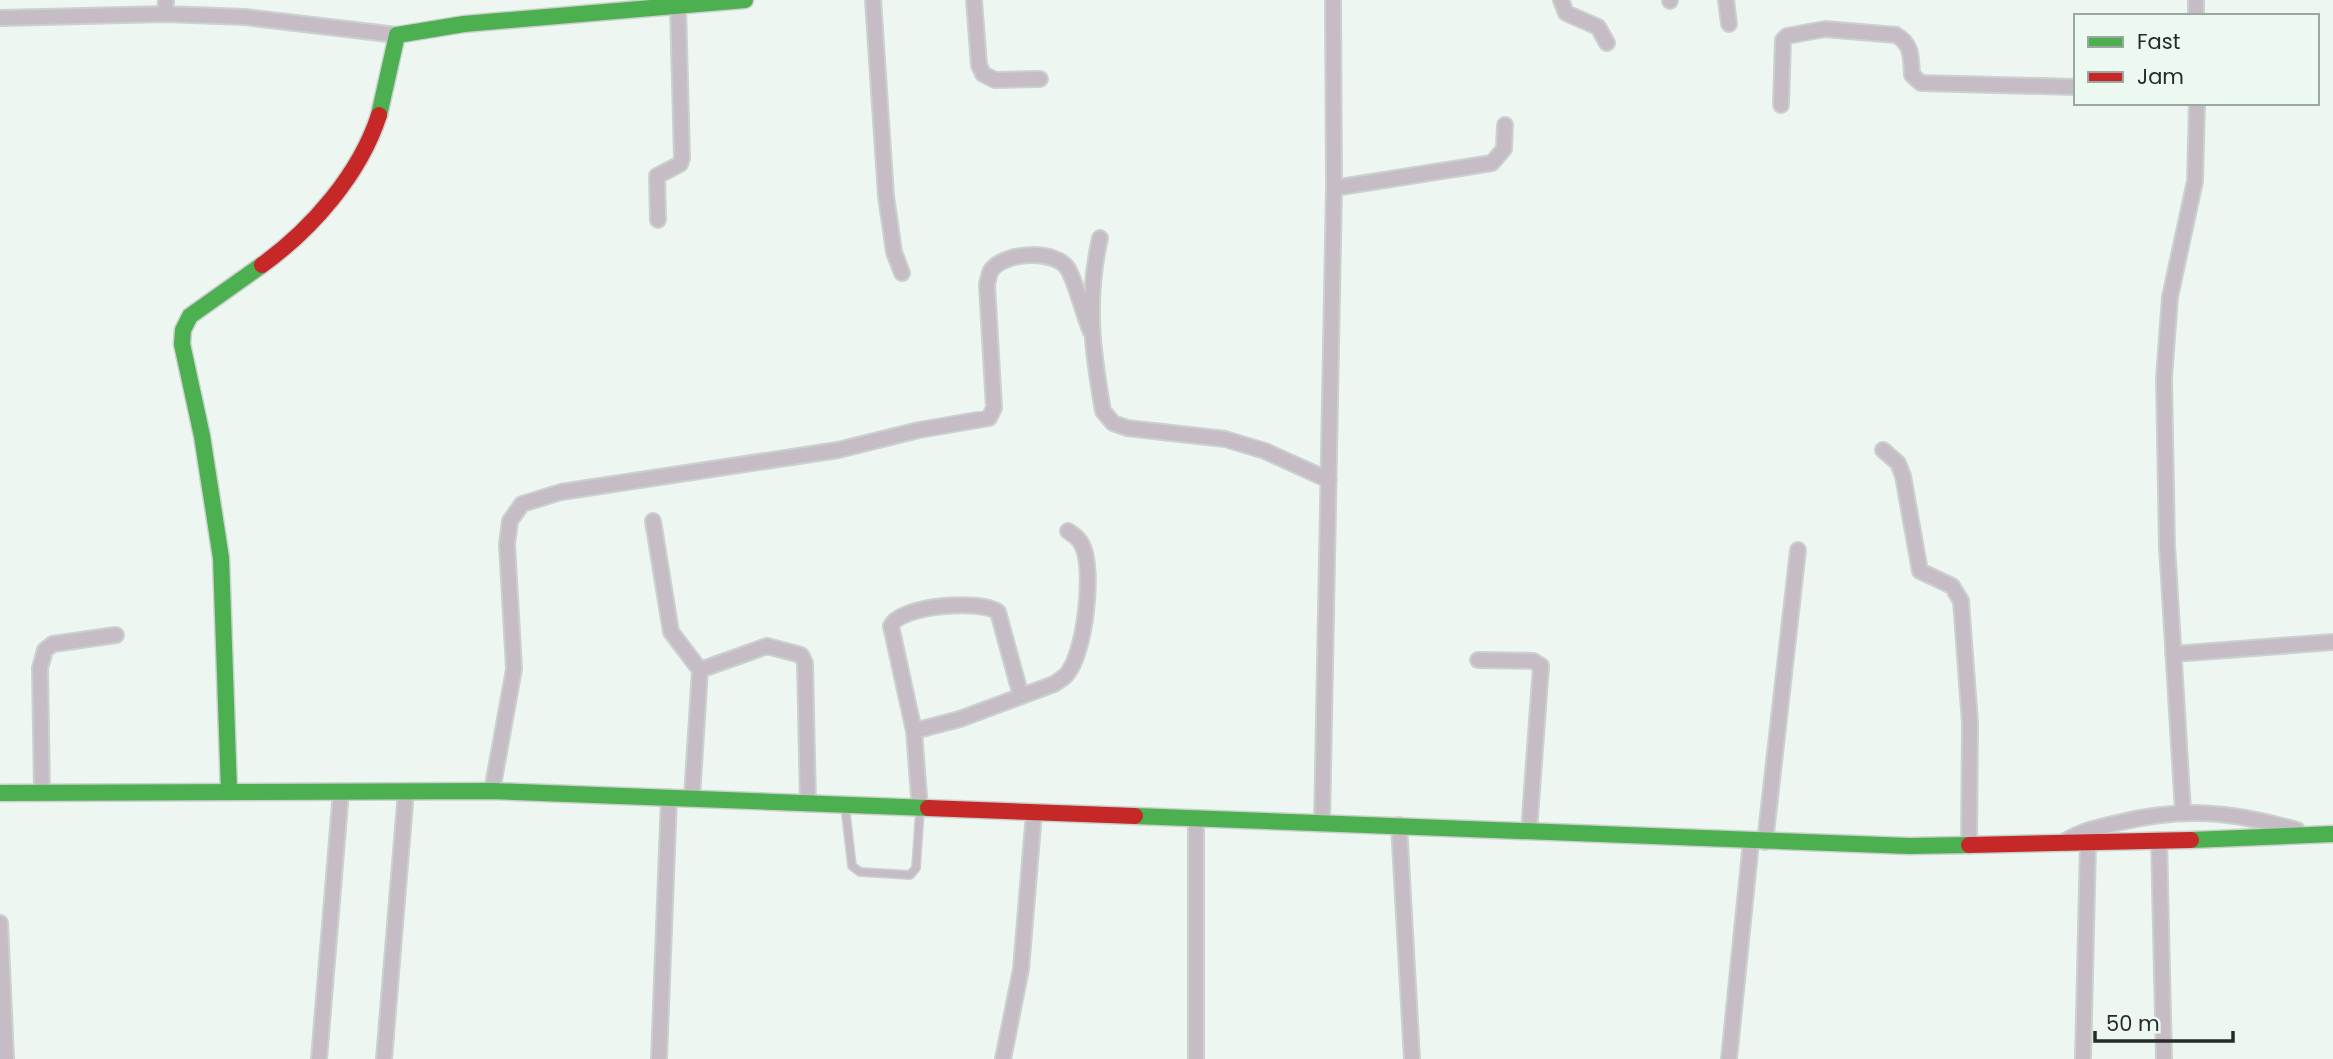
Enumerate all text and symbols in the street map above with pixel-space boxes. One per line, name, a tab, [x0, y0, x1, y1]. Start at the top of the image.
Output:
legend	[2074, 14, 2319, 105]
text: Fast	[2137, 27, 2180, 56]
text: Jam	[2137, 62, 2184, 91]
scale bar	[2095, 1000, 2233, 1044]
text: 50 m	[2106, 1009, 2160, 1038]

